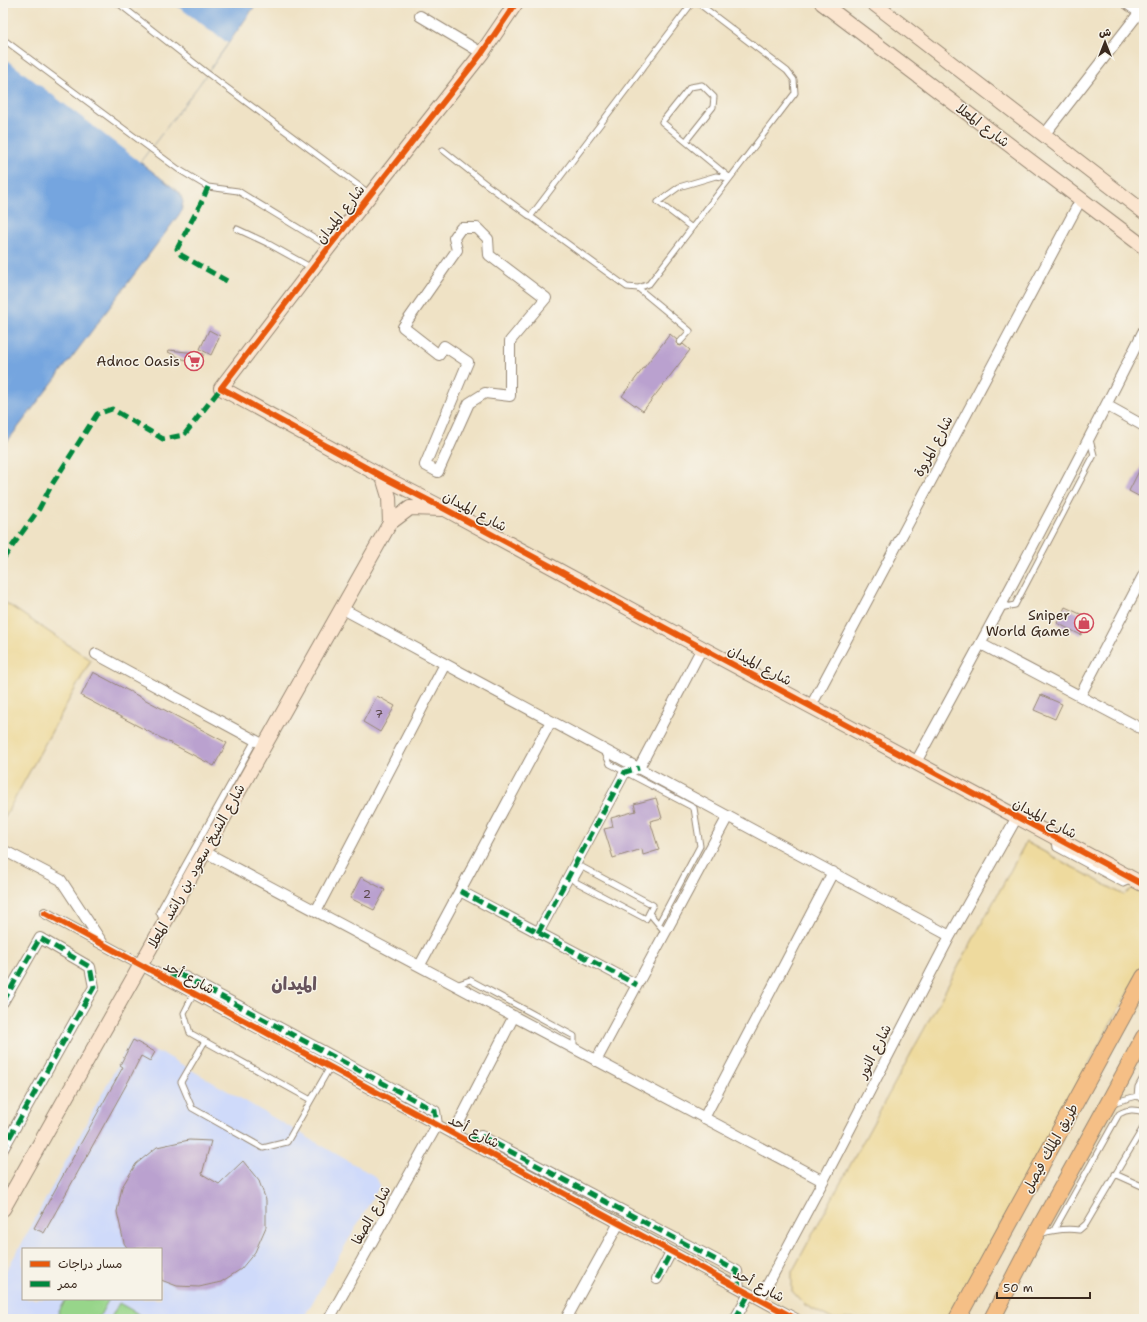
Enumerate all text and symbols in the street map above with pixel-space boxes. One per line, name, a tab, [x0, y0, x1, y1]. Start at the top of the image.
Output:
north arrow	[1085, 22, 1125, 62]
text: ش	[1099, 25, 1111, 40]
street label: شارع المعلا	[952, 99, 1013, 152]
street label: شارع الميدان	[311, 181, 369, 248]
supermarket icon: Adnoc Oasis	[183, 350, 205, 372]
place label: Adnoc Oasis	[96, 352, 180, 370]
street label: شارع المروة	[909, 412, 957, 480]
street label: شارع الميدان	[439, 487, 510, 536]
place label: Sniper World Game	[986, 606, 1070, 640]
shop icon: Sniper World Game	[1073, 612, 1095, 634]
street label: شارع الميدان	[724, 641, 795, 690]
house number: 7	[375, 706, 383, 722]
street label: شارع الشيخ سعود بن راشد المعلا	[143, 781, 250, 952]
street label: شارع الميدان	[1009, 794, 1080, 843]
house number: 2	[363, 886, 371, 902]
street label: شارع أحد	[160, 956, 218, 999]
district label: الميدان	[271, 972, 317, 996]
street label: شارع النور	[852, 1021, 896, 1082]
street label: طريق الملك فيصل	[1018, 1100, 1082, 1196]
street label: شارع أحد	[445, 1110, 503, 1153]
street label: شارع الصفا	[347, 1182, 395, 1248]
legend	[22, 1248, 162, 1300]
text: مسار دراجات	[58, 1256, 122, 1272]
street label: شارع أحد	[730, 1264, 788, 1307]
scale bar	[997, 1274, 1090, 1300]
text: ممر	[57, 1276, 77, 1292]
text: 50 m	[1003, 1280, 1033, 1296]

